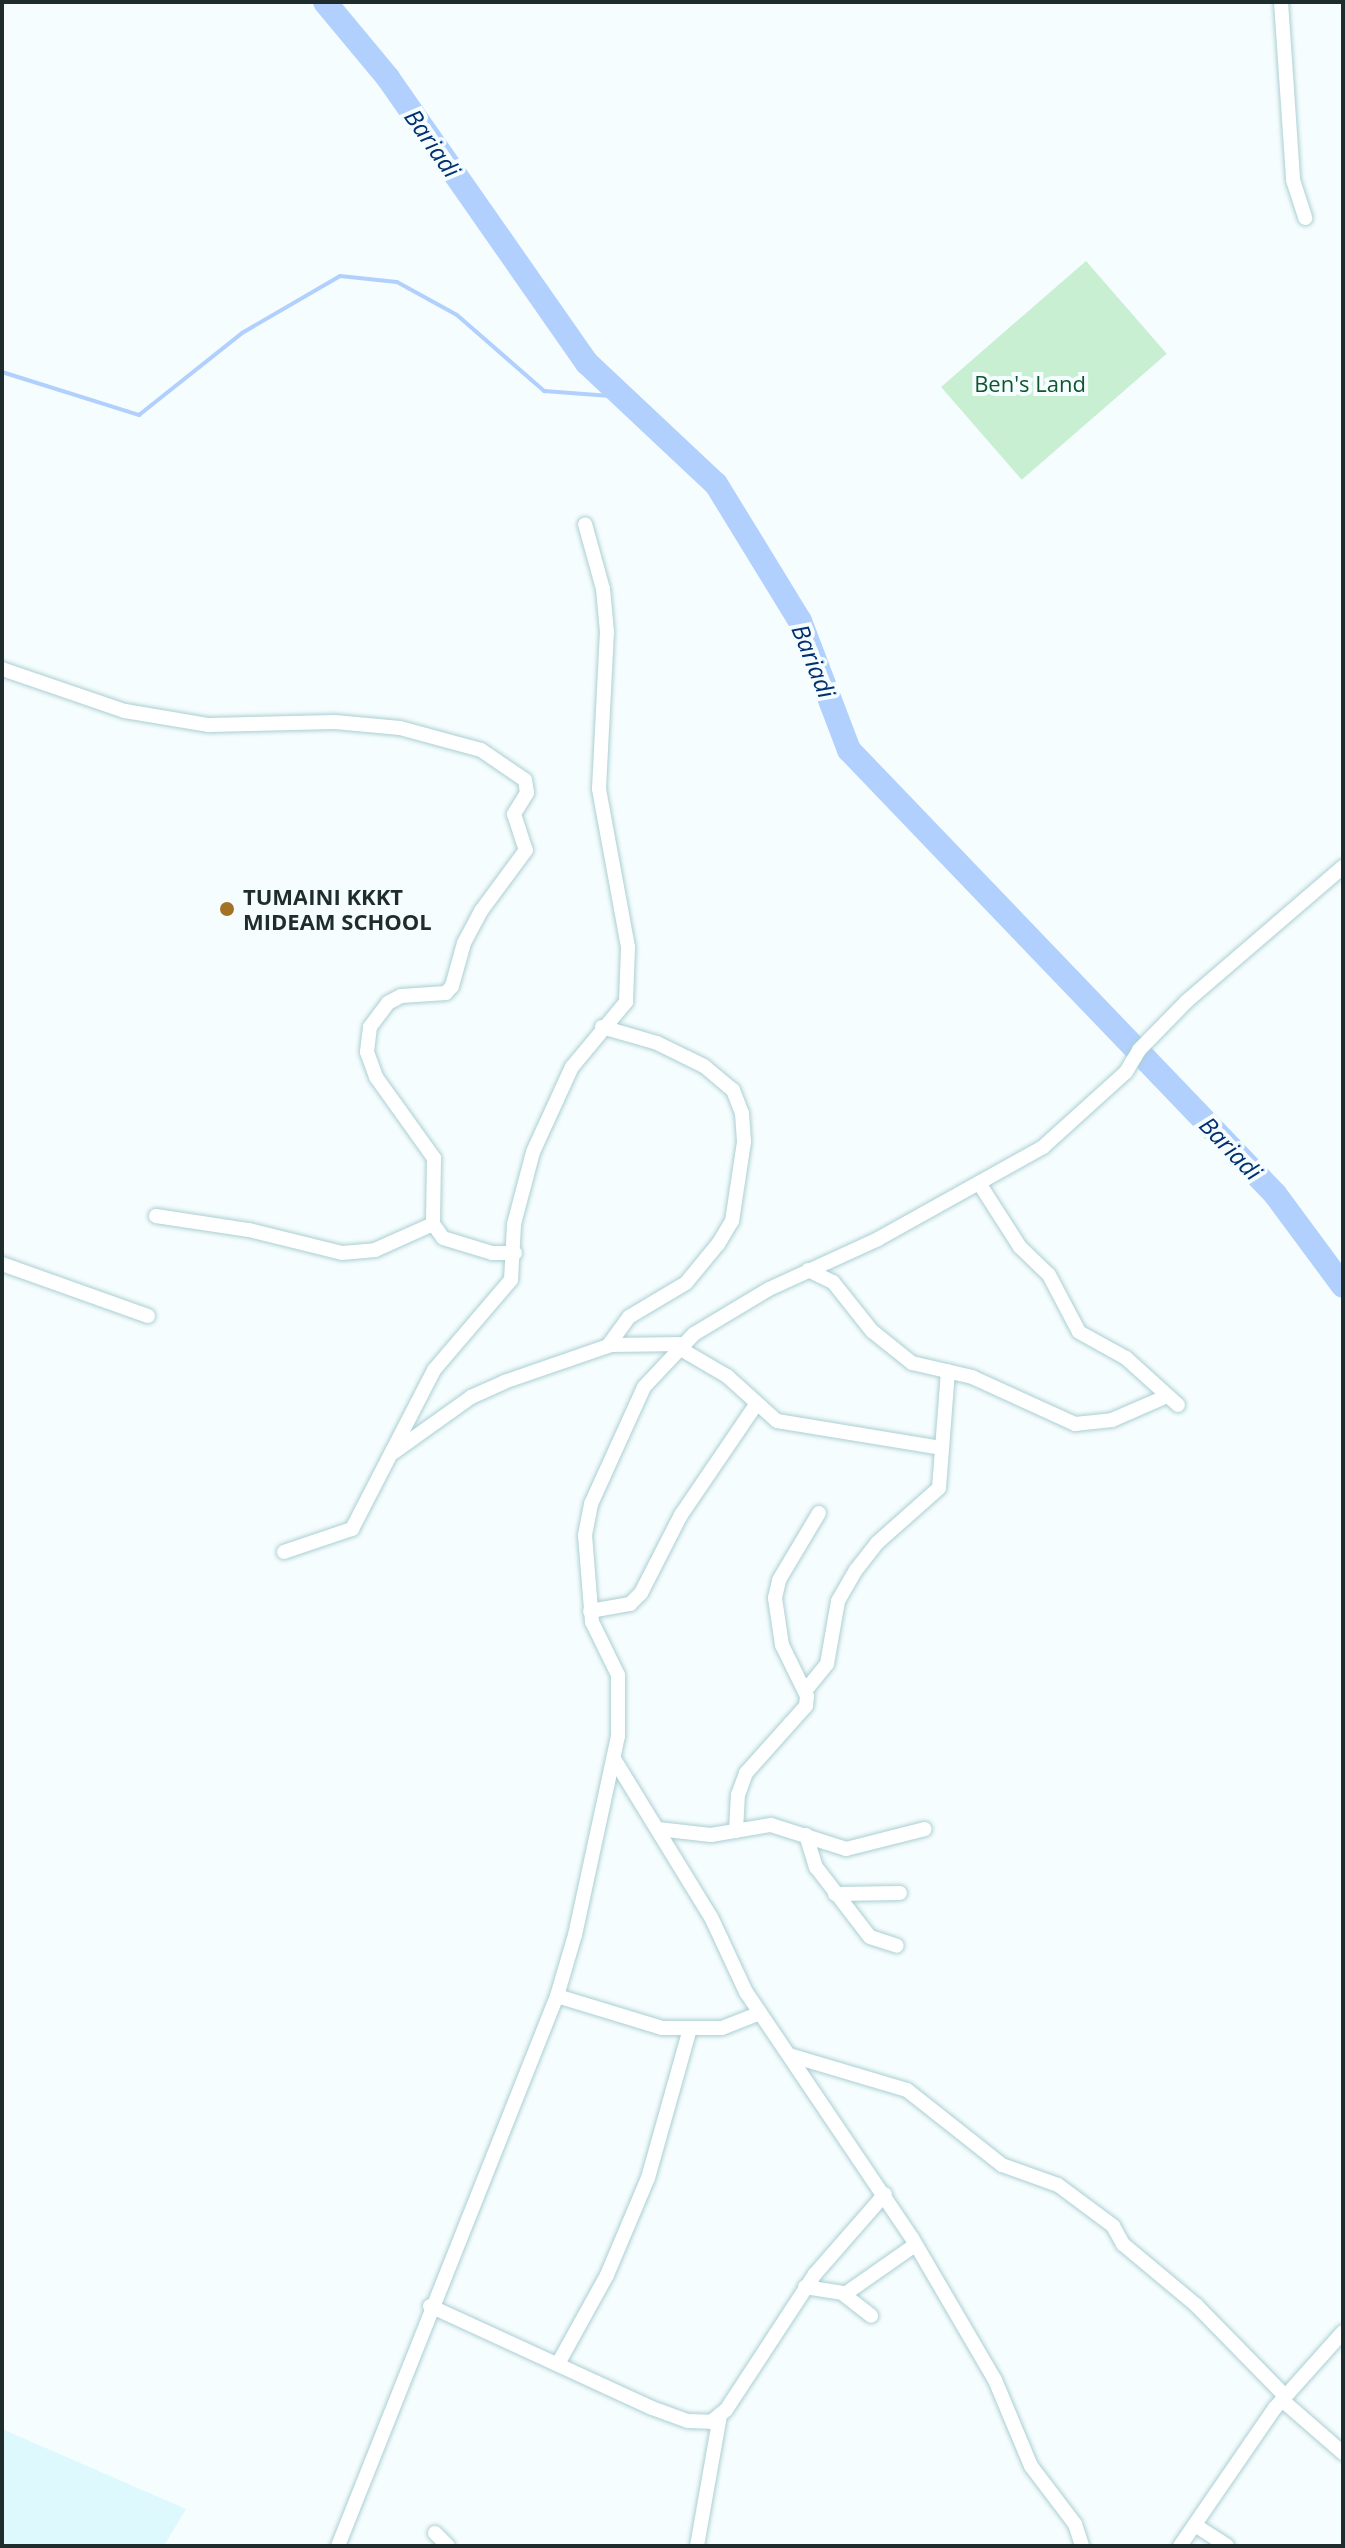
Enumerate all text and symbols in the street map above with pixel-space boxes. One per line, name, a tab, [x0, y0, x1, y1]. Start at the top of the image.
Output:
water label: Bariadi	[399, 103, 467, 183]
park label: Ben's Land	[974, 371, 1086, 397]
water label: Bariadi	[786, 620, 842, 702]
place label: TUMAINI KKKT MIDEAM SCHOOL	[243, 883, 432, 934]
marker: TUMAINI KKKT MIDEAM SCHOOL	[218, 900, 236, 918]
water label: Bariadi	[1194, 1110, 1268, 1186]

